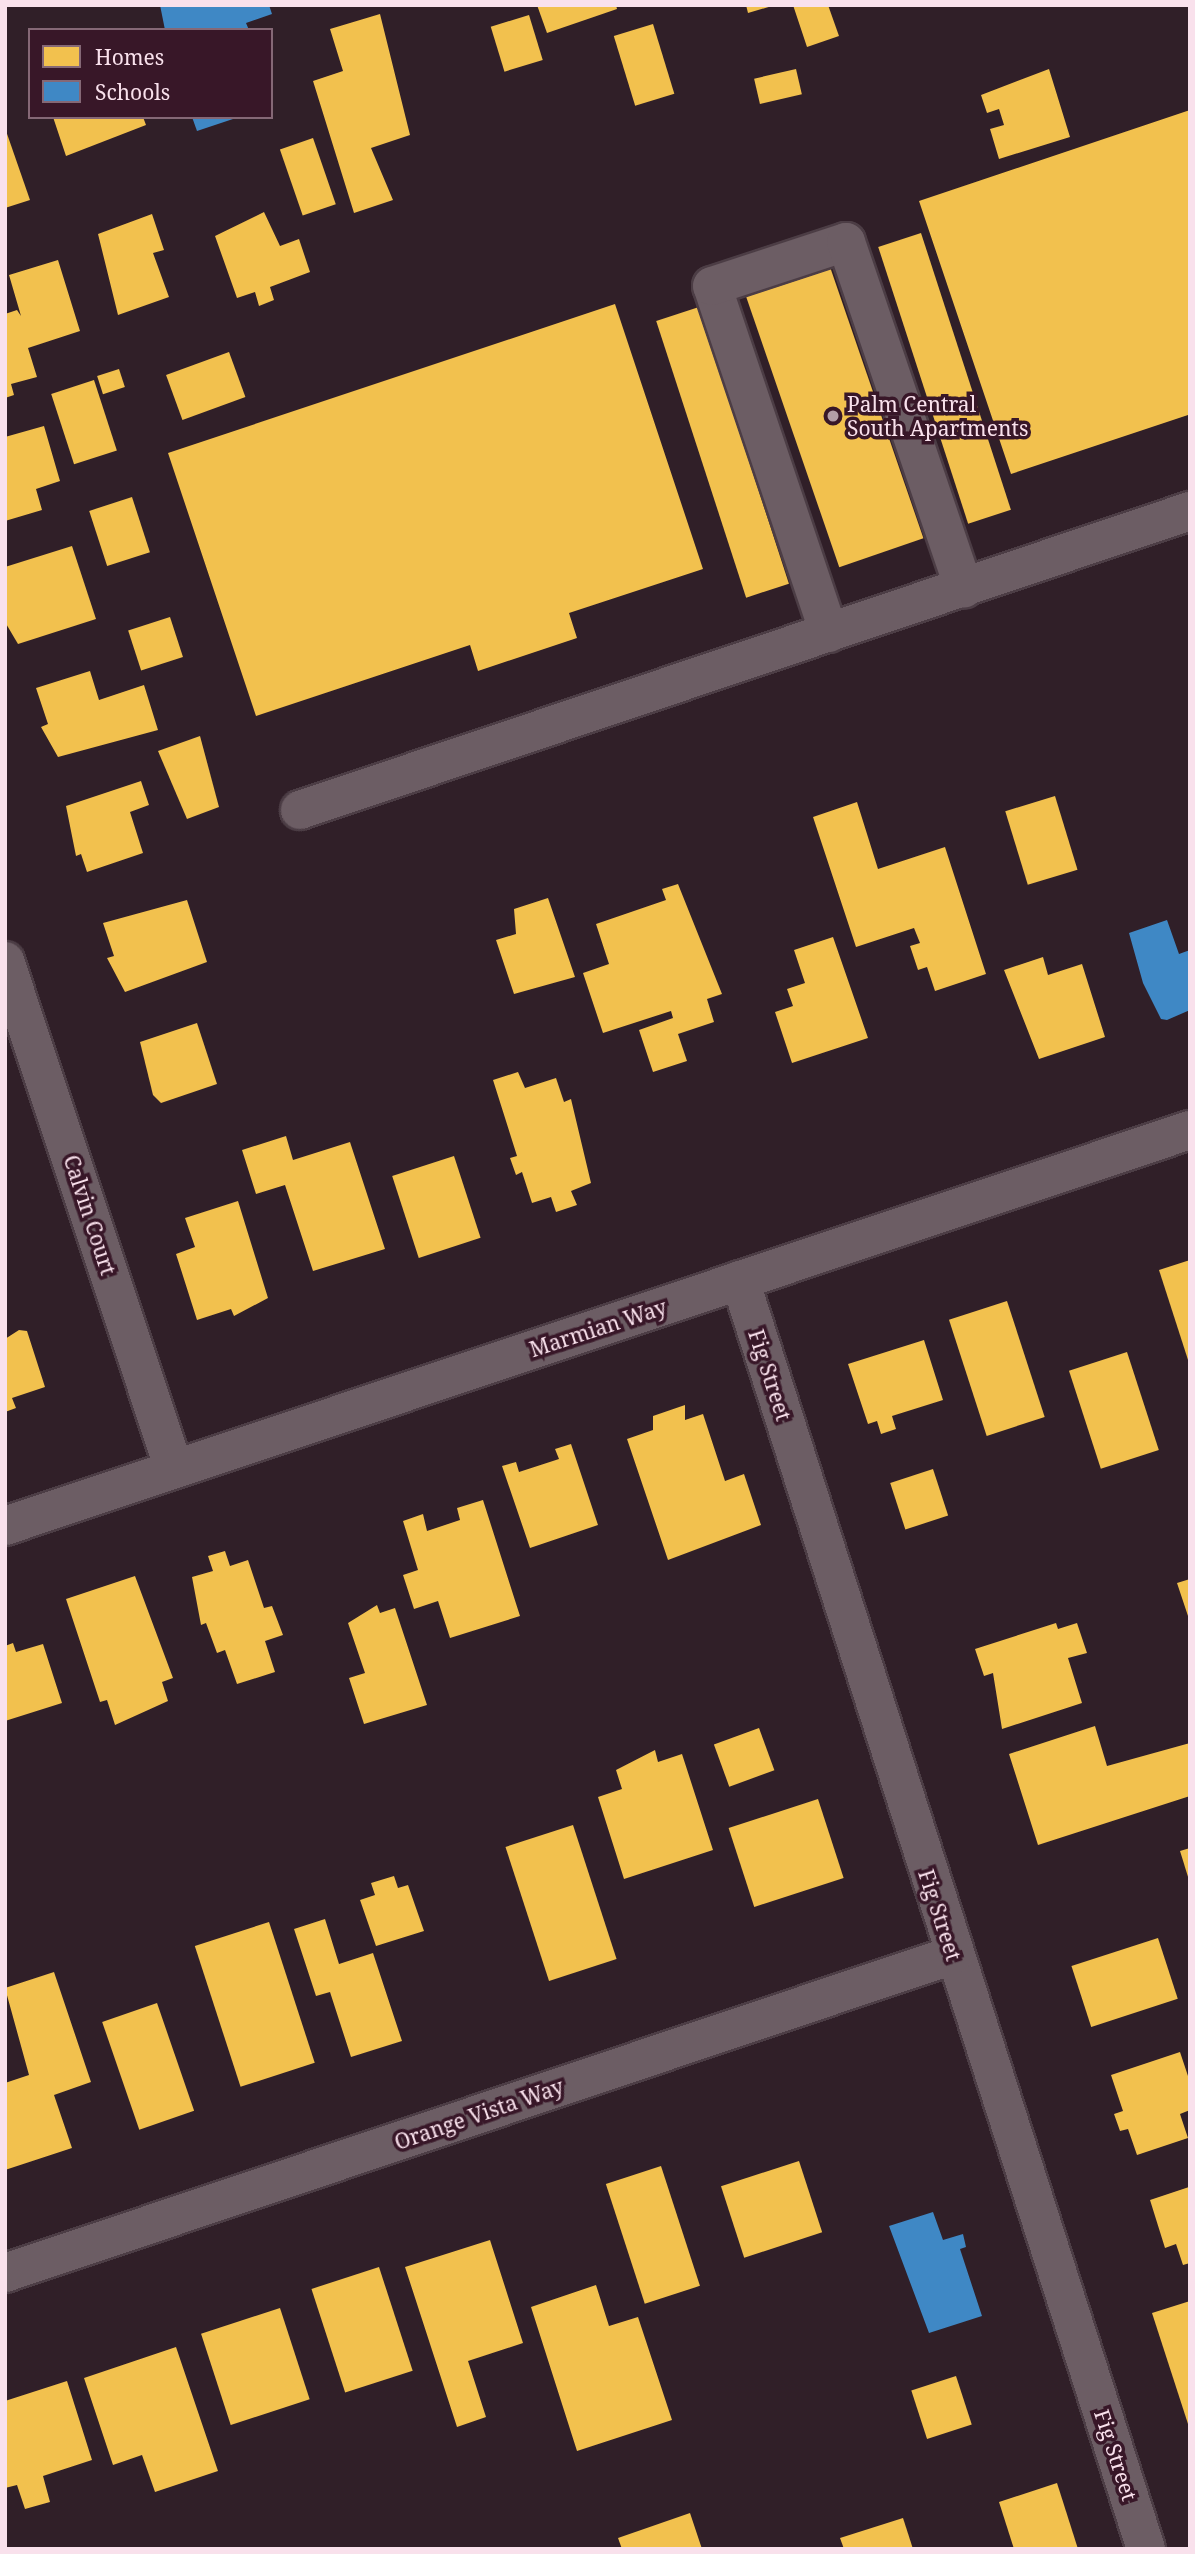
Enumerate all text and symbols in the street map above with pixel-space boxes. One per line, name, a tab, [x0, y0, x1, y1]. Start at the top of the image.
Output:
legend	[28, 28, 273, 119]
text: Homes	[95, 43, 164, 71]
text: Schools	[95, 78, 170, 106]
place label: Palm Central South Apartments	[847, 391, 1028, 441]
marker: Palm Central South Apartments	[825, 408, 841, 424]
street label: Calvin Court	[59, 1152, 121, 1278]
street label: Marmian Way	[526, 1294, 670, 1362]
street label: Fig Street	[743, 1326, 797, 1424]
street label: Fig Street	[913, 1866, 967, 1964]
street label: Orange Vista Way	[391, 2073, 567, 2155]
street label: Fig Street	[1089, 2406, 1143, 2504]

